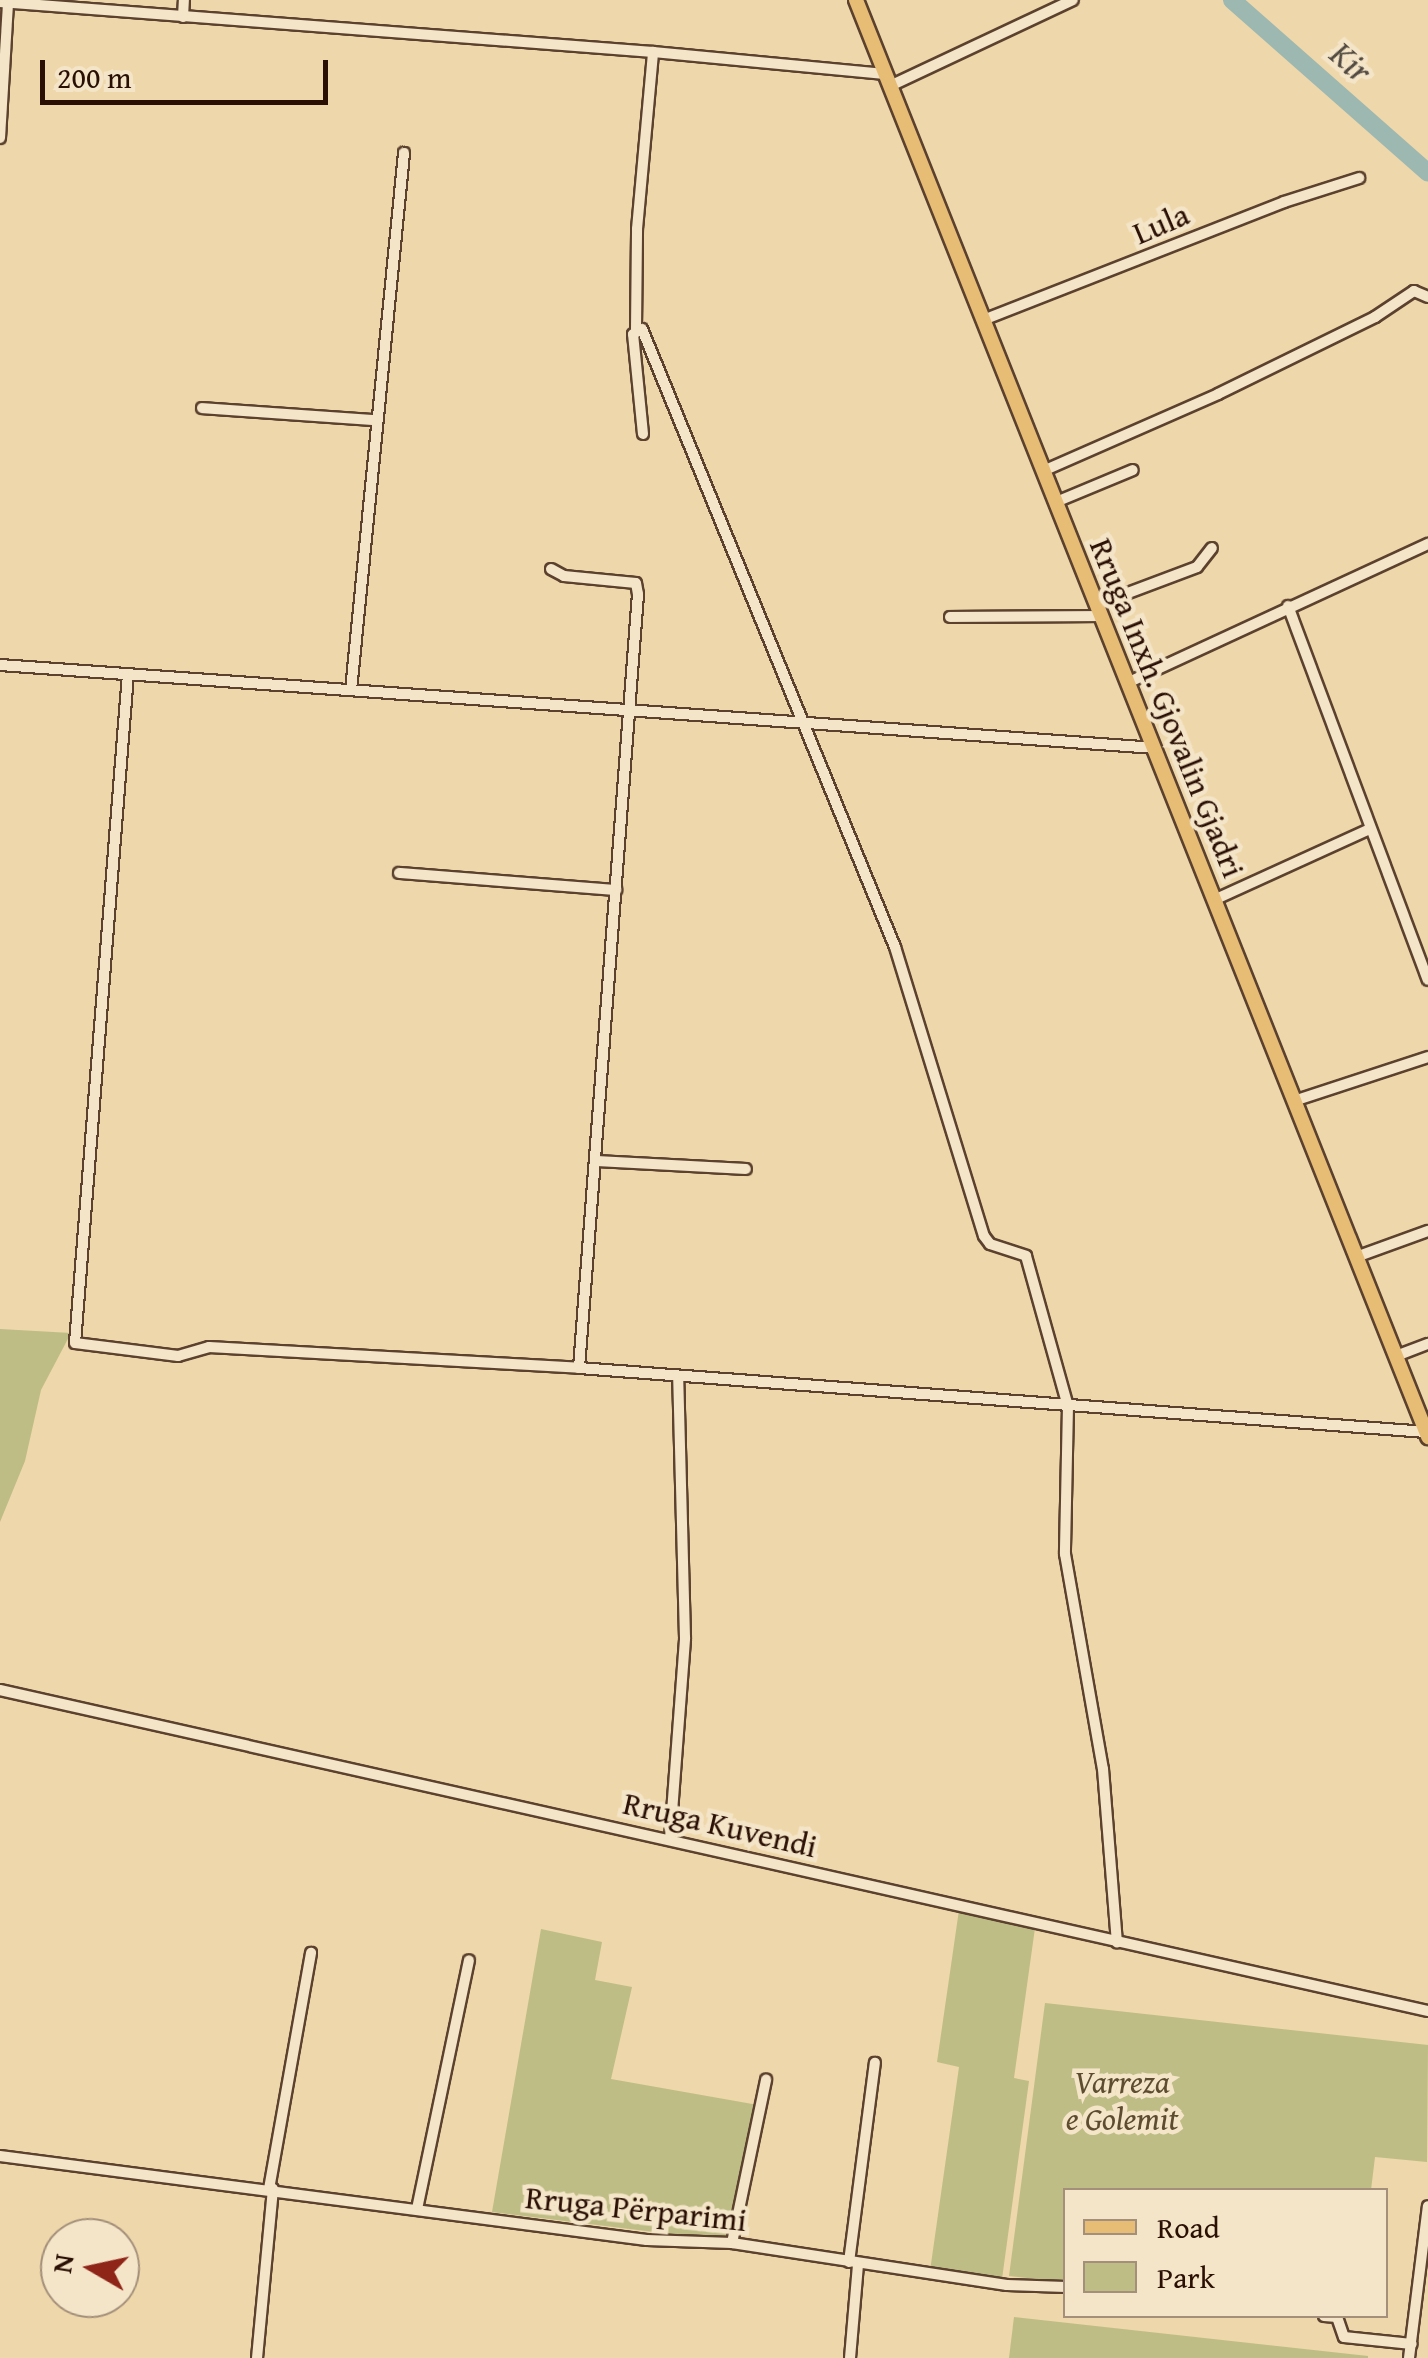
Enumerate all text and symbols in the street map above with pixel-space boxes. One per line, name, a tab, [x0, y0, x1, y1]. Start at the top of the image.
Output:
water label: Kir	[1322, 33, 1380, 91]
scale bar	[45, 40, 332, 102]
text: 200 m	[57, 55, 131, 99]
street label: Lula	[1127, 195, 1195, 253]
street label: Rruga Inxh. Gjovalin Gjadri	[1081, 533, 1253, 883]
street label: Rruga Kuvendi	[619, 1784, 821, 1866]
park label: Varreza e Golemit	[1066, 2064, 1178, 2139]
street label: Rruga Përparimi	[524, 2178, 748, 2240]
legend	[1063, 2188, 1388, 2318]
text: Road	[1157, 2205, 1220, 2249]
north arrow	[40, 2218, 140, 2318]
text: N	[40, 2251, 84, 2276]
text: Park	[1157, 2255, 1215, 2299]

